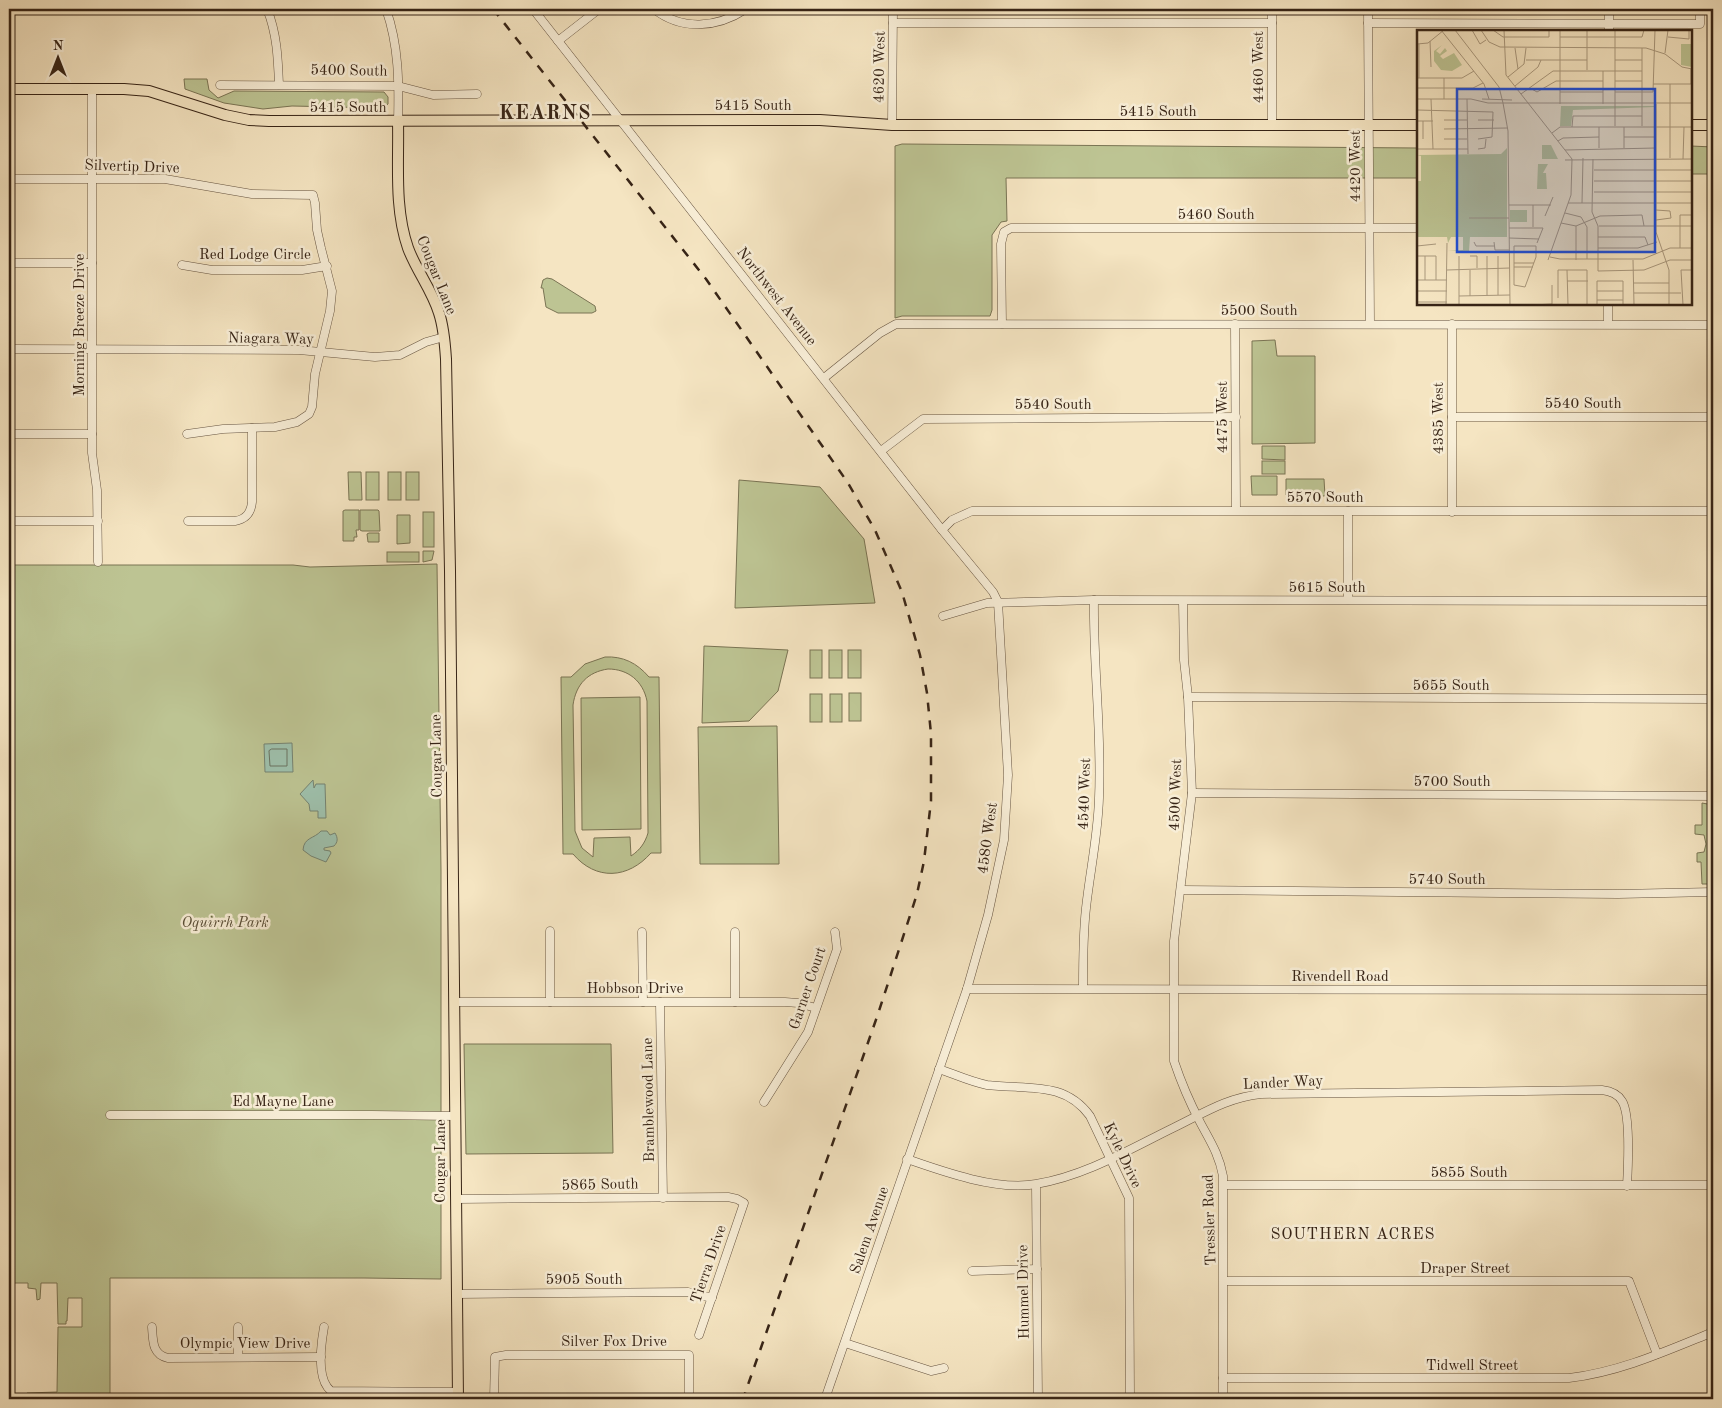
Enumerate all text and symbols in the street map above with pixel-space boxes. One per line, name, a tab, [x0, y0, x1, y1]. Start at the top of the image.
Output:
inset map	[1417, 30, 1692, 305]
street label: 4620 West	[872, 31, 889, 103]
street label: 4460 West	[1252, 31, 1267, 103]
north arrow	[32, 32, 82, 82]
text: N	[53, 39, 64, 53]
street label: 5400 South	[310, 63, 388, 80]
street label: 5415 South	[714, 99, 792, 114]
street label: 5415 South	[309, 101, 387, 116]
district label: KEARNS	[499, 104, 591, 124]
street label: 5415 South	[1119, 105, 1197, 120]
street label: 4420 West	[1349, 130, 1364, 202]
street label: Silvertip Drive	[84, 158, 180, 177]
street label: 5460 South	[1177, 208, 1255, 223]
street label: Cougar Lane	[413, 234, 458, 317]
street label: Northwest Avenue	[733, 245, 819, 349]
street label: Red Lodge Circle	[199, 248, 311, 263]
street label: Morning Breeze Drive	[73, 254, 88, 396]
street label: 5500 South	[1220, 304, 1298, 319]
street label: Niagara Way	[228, 331, 314, 348]
street label: 4475 West	[1216, 381, 1231, 453]
street label: 4385 West	[1432, 382, 1447, 454]
street label: 5540 South	[1544, 397, 1622, 412]
street label: 5540 South	[1014, 398, 1092, 413]
street label: 5570 South	[1286, 491, 1364, 506]
street label: 5615 South	[1288, 581, 1366, 596]
street label: 5655 South	[1412, 679, 1490, 694]
street label: Cougar Lane	[429, 714, 446, 798]
street label: 4540 West	[1077, 758, 1094, 830]
street label: 4500 West	[1168, 759, 1185, 831]
street label: 5700 South	[1413, 775, 1491, 790]
street label: 4580 West	[976, 801, 1001, 875]
street label: 5740 South	[1408, 873, 1486, 888]
park label: Oquirrh Park	[181, 916, 269, 931]
street label: Garner Court	[787, 945, 830, 1032]
street label: Rivendell Road	[1291, 970, 1389, 985]
street label: Hobbson Drive	[587, 982, 684, 997]
street label: Bramblewood Lane	[641, 1037, 658, 1162]
street label: Lander Way	[1242, 1074, 1324, 1093]
street label: Ed Mayne Lane	[232, 1095, 334, 1110]
street label: Cougar Lane	[434, 1119, 449, 1203]
street label: Kyle Drive	[1100, 1121, 1143, 1191]
street label: 5855 South	[1430, 1166, 1508, 1181]
street label: Tressler Road	[1201, 1174, 1220, 1266]
street label: 5865 South	[561, 1177, 639, 1194]
street label: Salem Avenue	[848, 1185, 892, 1276]
street label: Tierra Drive	[689, 1223, 730, 1306]
district label: SOUTHERN ACRES	[1270, 1227, 1436, 1243]
street label: Hummel Drive	[1016, 1244, 1033, 1340]
street label: Draper Street	[1420, 1262, 1510, 1277]
street label: 5905 South	[545, 1273, 623, 1288]
street label: Silver Fox Drive	[561, 1335, 667, 1350]
street label: Olympic View Drive	[180, 1337, 310, 1352]
street label: Tidwell Street	[1426, 1359, 1518, 1374]

